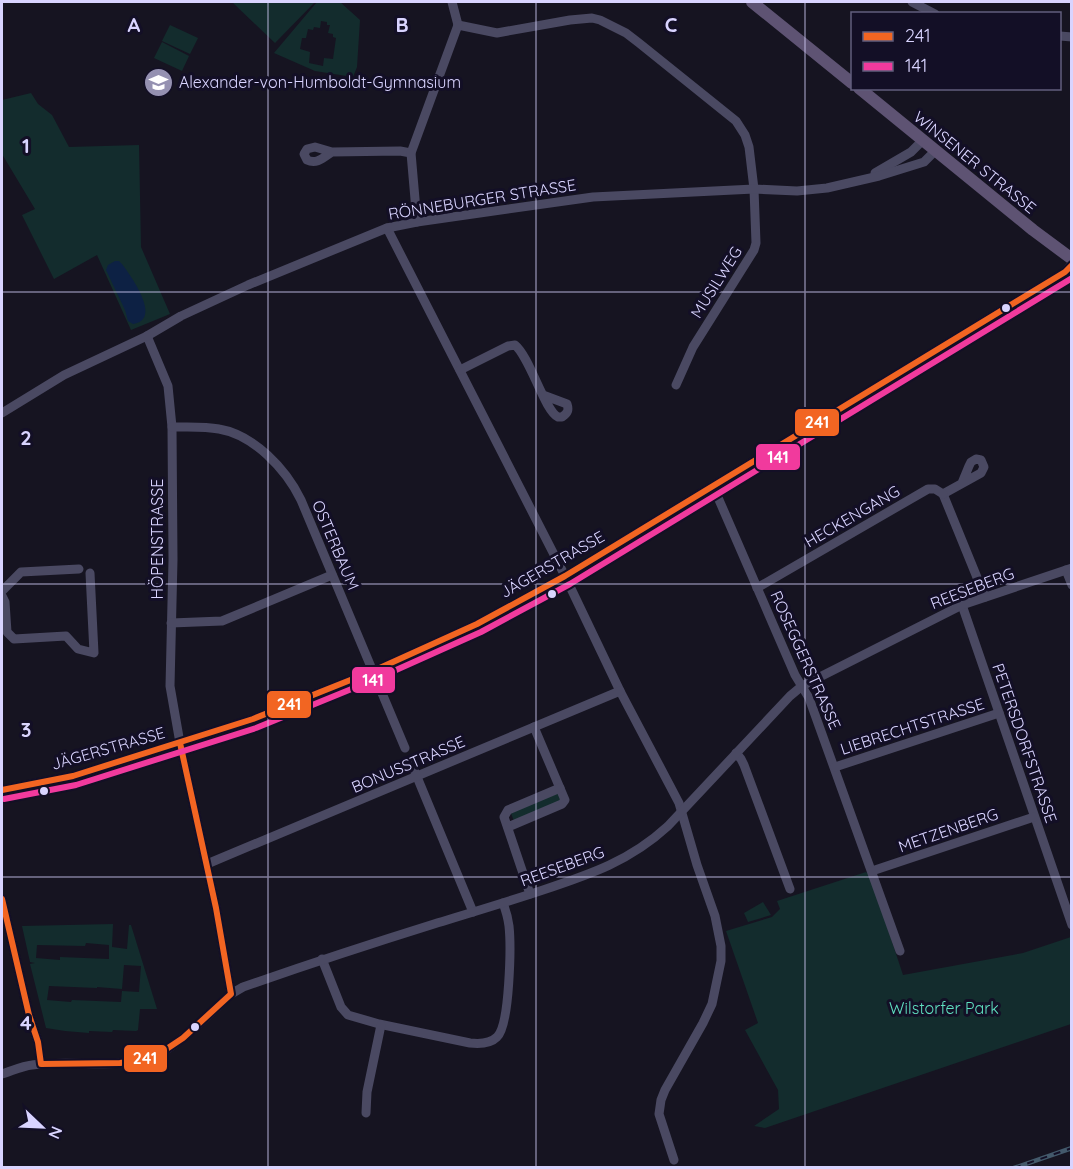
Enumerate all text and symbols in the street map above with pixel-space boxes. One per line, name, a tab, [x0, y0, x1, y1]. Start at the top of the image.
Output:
text: A	[128, 12, 141, 37]
text: B	[395, 12, 409, 37]
text: C	[665, 12, 678, 37]
legend	[851, 12, 1061, 90]
text: 241	[905, 24, 931, 47]
text: 141	[905, 54, 927, 77]
school or university icon: Alexander-von-Humboldt-Gymnasium	[142, 66, 174, 98]
place label: Alexander-von-Humboldt-Gymnasium	[179, 72, 461, 92]
street label: WINSENER STRASSE	[910, 106, 1040, 218]
text: 1	[22, 133, 30, 158]
street label: RÖNNEBURGER STRASSE	[387, 174, 577, 224]
street label: MUSILWEG	[686, 242, 746, 322]
unlabelled marker	[1000, 302, 1012, 314]
line badge: 241	[794, 408, 840, 437]
text: 241	[805, 412, 829, 432]
text: 2	[20, 425, 32, 450]
line badge: 141	[755, 443, 801, 471]
text: 141	[767, 447, 789, 467]
street label: HÖPENSTRASSE	[147, 479, 167, 599]
street label: HECKENGANG	[801, 481, 903, 551]
street label: OSTERBAUM	[308, 497, 364, 593]
street label: JÄGERSTRASSE	[496, 526, 608, 602]
street label: REESEBERG	[927, 563, 1017, 613]
unlabelled marker	[546, 588, 558, 600]
street label: ROSEGGERSTRASSE	[766, 588, 846, 732]
street label: PETERSDORFSTRASSE	[988, 661, 1062, 825]
line badge: 141	[351, 666, 396, 694]
text: 141	[362, 670, 384, 690]
line badge: 241	[266, 690, 312, 719]
street label: LIEBRECHTSTRASSE	[837, 693, 987, 759]
text: 241	[277, 694, 301, 714]
text: 3	[21, 717, 31, 742]
street label: JÄGERSTRASSE	[49, 722, 167, 774]
street label: BONUSSTRASSE	[348, 731, 468, 797]
unlabelled marker	[38, 785, 50, 797]
street label: METZENBERG	[895, 804, 1001, 856]
street label: REESEBERG	[517, 842, 607, 890]
park label: Wilstorfer Park	[889, 998, 999, 1018]
text: 4	[20, 1010, 32, 1035]
unlabelled marker	[189, 1021, 201, 1033]
line badge: 241	[123, 1044, 168, 1073]
text: 241	[133, 1048, 157, 1068]
north arrow	[12, 1097, 72, 1157]
text: N	[44, 1124, 67, 1142]

